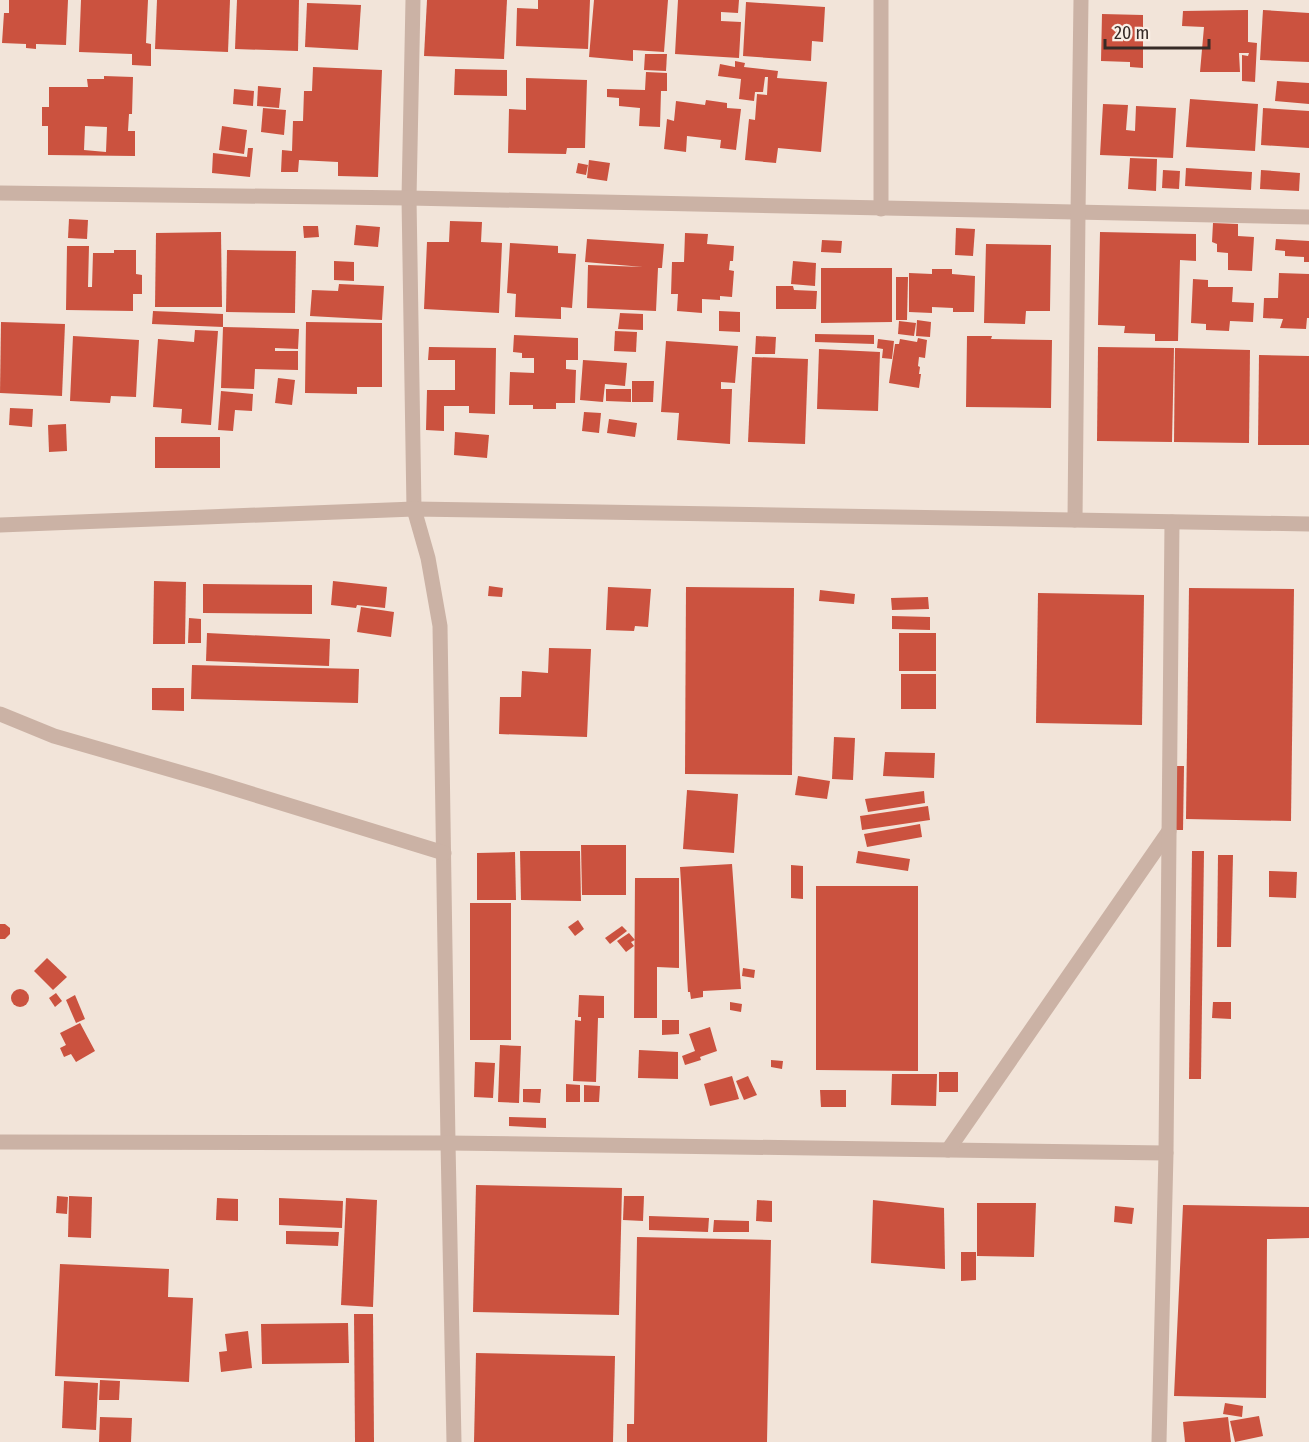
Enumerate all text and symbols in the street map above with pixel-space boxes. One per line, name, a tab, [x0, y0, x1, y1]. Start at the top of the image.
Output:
scale bar	[1105, 12, 1208, 50]
text: 20 m	[1114, 22, 1149, 44]

